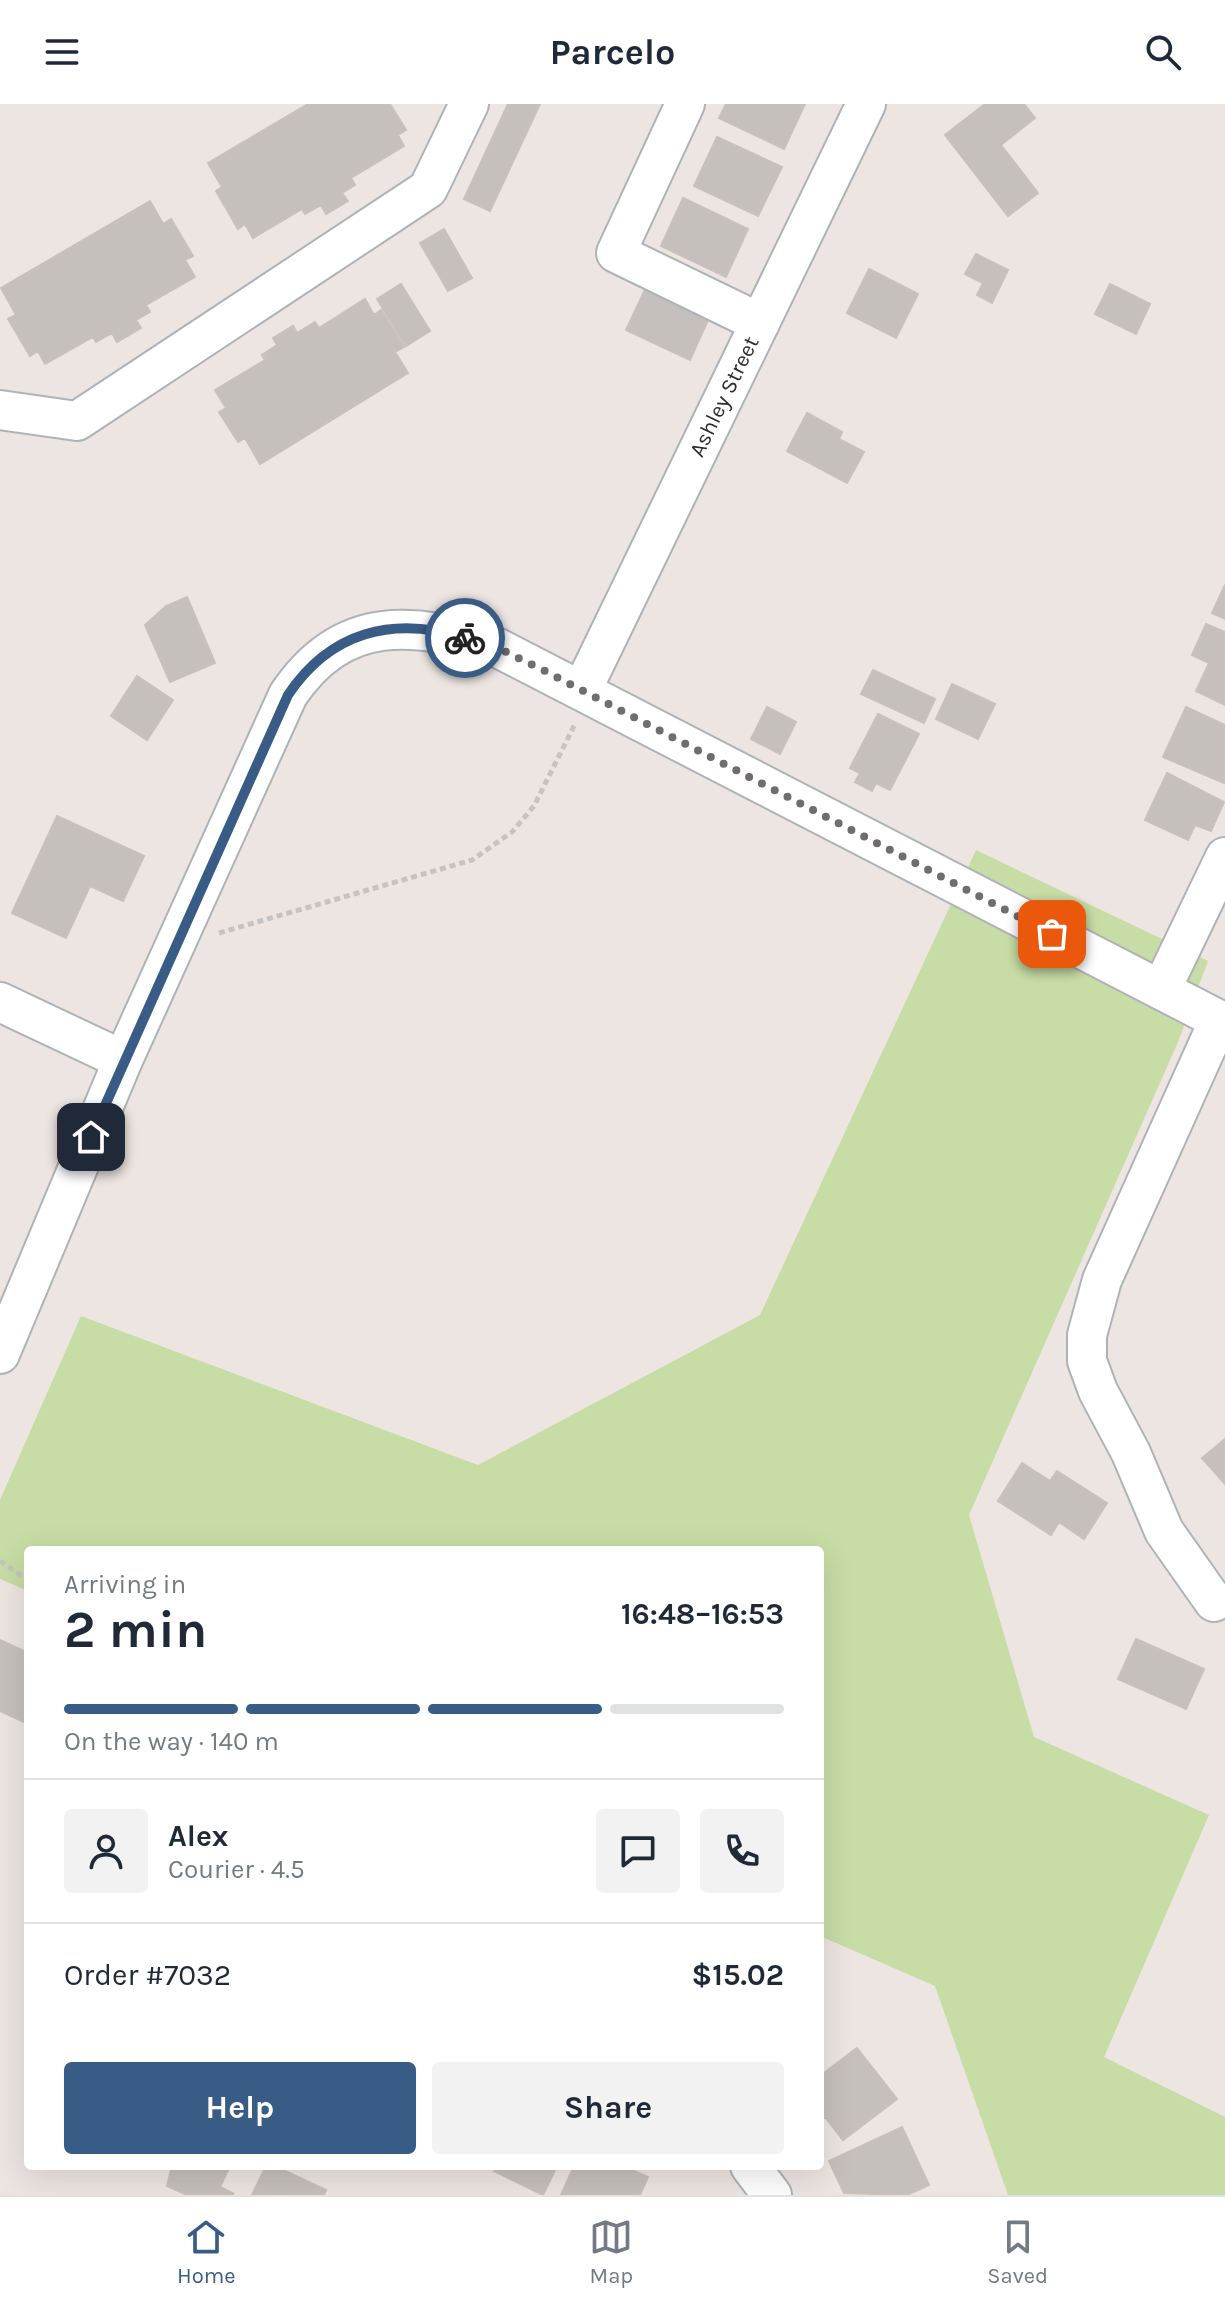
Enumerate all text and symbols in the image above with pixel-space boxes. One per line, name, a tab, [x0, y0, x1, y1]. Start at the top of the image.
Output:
icon: menu	[40, 30, 84, 74]
icon: search	[1141, 30, 1185, 74]
text: Parcelo	[550, 31, 675, 73]
street label: Ashley Street	[684, 332, 764, 461]
courier	[425, 598, 505, 678]
icon: bike	[443, 616, 487, 660]
pin	[1018, 900, 1086, 968]
icon: bag	[1030, 912, 1074, 956]
pin	[57, 1103, 125, 1171]
icon: home	[69, 1115, 113, 1159]
text: Arriving in	[64, 1569, 186, 1600]
text: 16:48–16:53	[621, 1596, 784, 1632]
text: 2 min	[64, 1599, 207, 1660]
text: On the way · 140 m	[64, 1726, 279, 1757]
button: person	[64, 1809, 148, 1893]
button: chat	[596, 1809, 680, 1893]
button: phone	[700, 1809, 784, 1893]
text: Alex	[168, 1818, 228, 1854]
text: Courier · 4.5	[168, 1854, 305, 1885]
text: Order #7032	[64, 1957, 231, 1993]
text: $15.02	[692, 1957, 784, 1993]
button: Help	[64, 2062, 416, 2154]
button: Share	[432, 2062, 784, 2154]
tab: Home	[177, 2215, 236, 2289]
tab: Map	[589, 2215, 633, 2289]
tab: Saved	[987, 2215, 1048, 2289]

